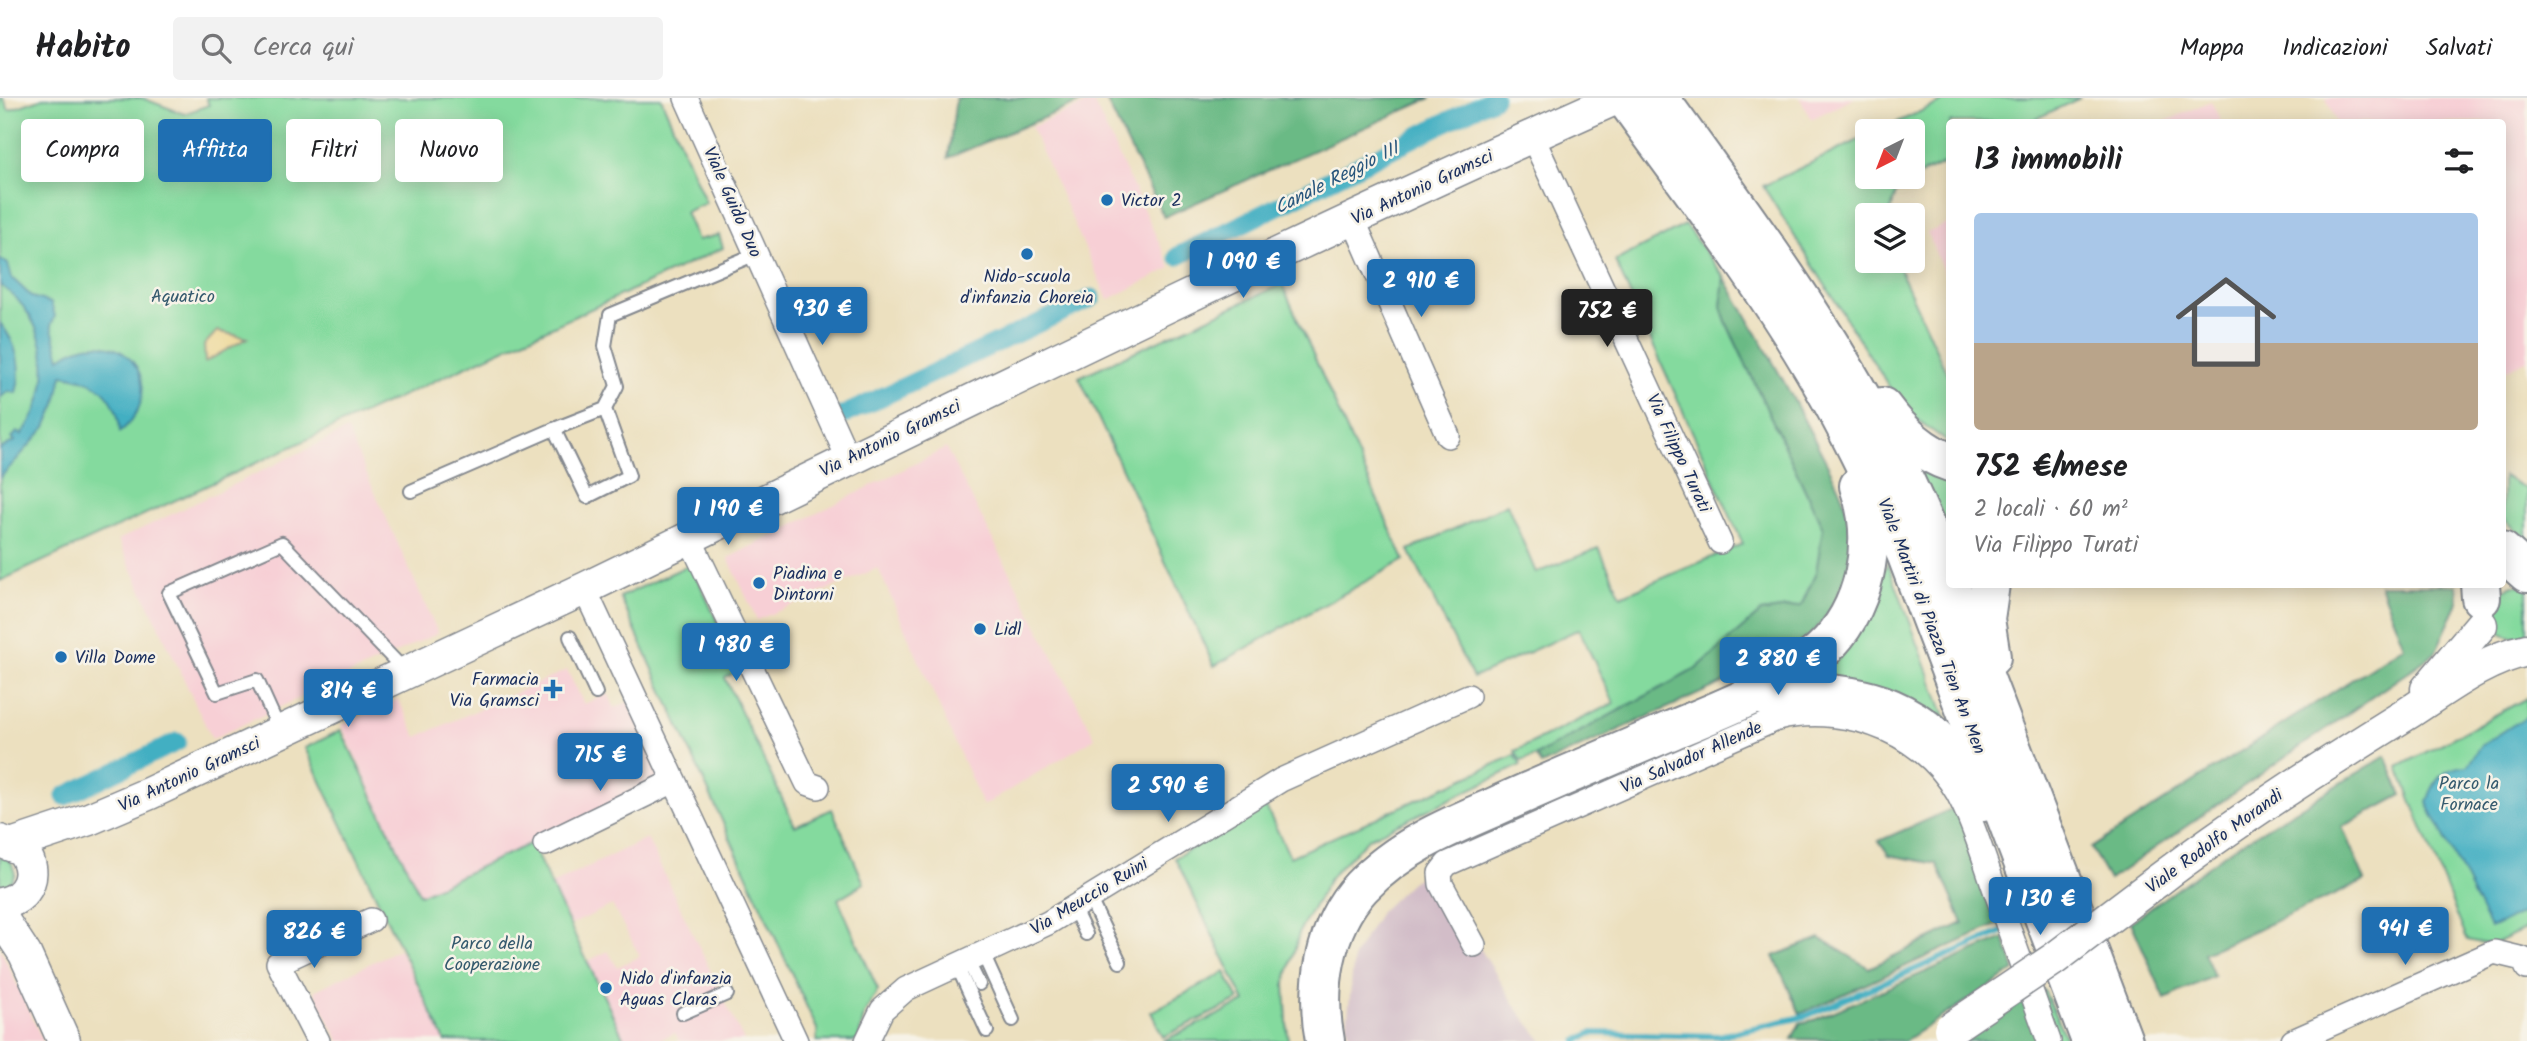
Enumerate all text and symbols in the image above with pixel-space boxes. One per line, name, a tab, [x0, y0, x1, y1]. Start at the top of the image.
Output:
search box	[173, 17, 663, 80]
text: Habito	[35, 22, 131, 75]
text: Cerca qui	[253, 27, 354, 69]
icon: search	[197, 29, 235, 67]
text: Mappa	[2180, 29, 2244, 68]
text: Indicazioni	[2282, 29, 2388, 68]
text: Salvati	[2426, 29, 2492, 68]
chip: Compra	[21, 119, 144, 182]
chip: Affitta	[158, 119, 272, 182]
chip: Filtri	[286, 119, 381, 182]
chip: Nuovo	[395, 119, 503, 182]
north arrow	[1855, 119, 1925, 189]
map controls	[1855, 119, 1925, 273]
water label: Canale Reggio III	[1269, 133, 1407, 223]
text: 13 immobili	[1974, 137, 2122, 185]
street label: Viale Guido Duo	[694, 142, 769, 263]
street label: Via Antonio Gramsci	[1347, 142, 1499, 234]
icon: filters	[2440, 142, 2478, 180]
place label: Victor 2	[1121, 187, 1182, 216]
marker: Victor 2	[1099, 192, 1115, 208]
button: layers	[1855, 203, 1925, 273]
pin: 1 090 €	[1178, 240, 1308, 300]
text: 1 090 €	[1206, 245, 1280, 281]
marker: Nido-scuola d'infanzia Choreia	[1019, 246, 1035, 262]
icon: home	[2163, 259, 2289, 385]
pin: 2 910 €	[1356, 260, 1486, 319]
place label: Nido-scuola d'infanzia Choreia	[960, 263, 1094, 313]
text: 2 910 €	[1383, 264, 1459, 300]
park label: Aquatico	[151, 283, 215, 312]
pin: 930 €	[773, 288, 871, 347]
pin: 752 €	[1558, 289, 1656, 349]
text: 930 €	[792, 292, 852, 328]
text: 752 €	[1577, 294, 1637, 330]
street label: Via Filippo Turati	[1637, 389, 1718, 519]
street label: Via Antonio Gramsci	[815, 392, 967, 486]
text: 752 €/mese	[1974, 444, 2128, 492]
pin: 1 190 €	[663, 488, 793, 547]
text: 1 190 €	[693, 492, 763, 528]
text: 2 locali · 60 m²	[1974, 492, 2128, 528]
street label: Viale Martiri di Piazza Tien An Men	[1868, 494, 1993, 759]
text: Via Filippo Turati	[1974, 528, 2138, 564]
place label: Piadina e Dintorni	[773, 560, 842, 610]
marker: Piadina e Dintorni	[751, 575, 767, 591]
place label: Lidl	[994, 616, 1022, 645]
marker: Lidl	[972, 621, 988, 637]
pin: 1 980 €	[671, 624, 801, 683]
text: 1 980 €	[698, 628, 774, 664]
pin: 2 880 €	[1713, 638, 1843, 697]
text: 2 880 €	[1736, 642, 1820, 678]
place label: Villa Dome	[75, 644, 156, 673]
marker: Villa Dome	[53, 649, 69, 665]
place label: Farmacia Via Gramsci	[450, 666, 540, 716]
pin: 814 €	[299, 670, 397, 729]
text: 814 €	[320, 674, 376, 710]
marker: Farmacia Via Gramsci	[545, 681, 561, 697]
street label: Via Salvador Allende	[1616, 714, 1767, 803]
street label: Via Antonio Gramsci	[114, 729, 266, 821]
pin: 715 €	[551, 734, 649, 793]
text: 715 €	[574, 738, 626, 774]
pin: 2 590 €	[1103, 764, 1233, 824]
text: 2 590 €	[1128, 769, 1208, 805]
park label: Parco la Fornace	[2439, 770, 2499, 820]
street label: Viale Rodolfo Morandi	[2140, 782, 2290, 902]
street label: Via Meuccio Ruini	[1025, 850, 1155, 944]
pin: 1 130 €	[1975, 878, 2105, 937]
text: 1 130 €	[2005, 882, 2075, 918]
pin: 941 €	[2356, 908, 2454, 967]
pin: 826 €	[265, 910, 363, 970]
text: 941 €	[2378, 912, 2432, 948]
text: 826 €	[283, 915, 345, 951]
park label: Parco della Cooperazione	[444, 930, 540, 980]
place label: Nido d'infanzia Aguas Claras	[620, 965, 732, 1015]
marker: Nido d'infanzia Aguas Claras	[598, 980, 614, 996]

